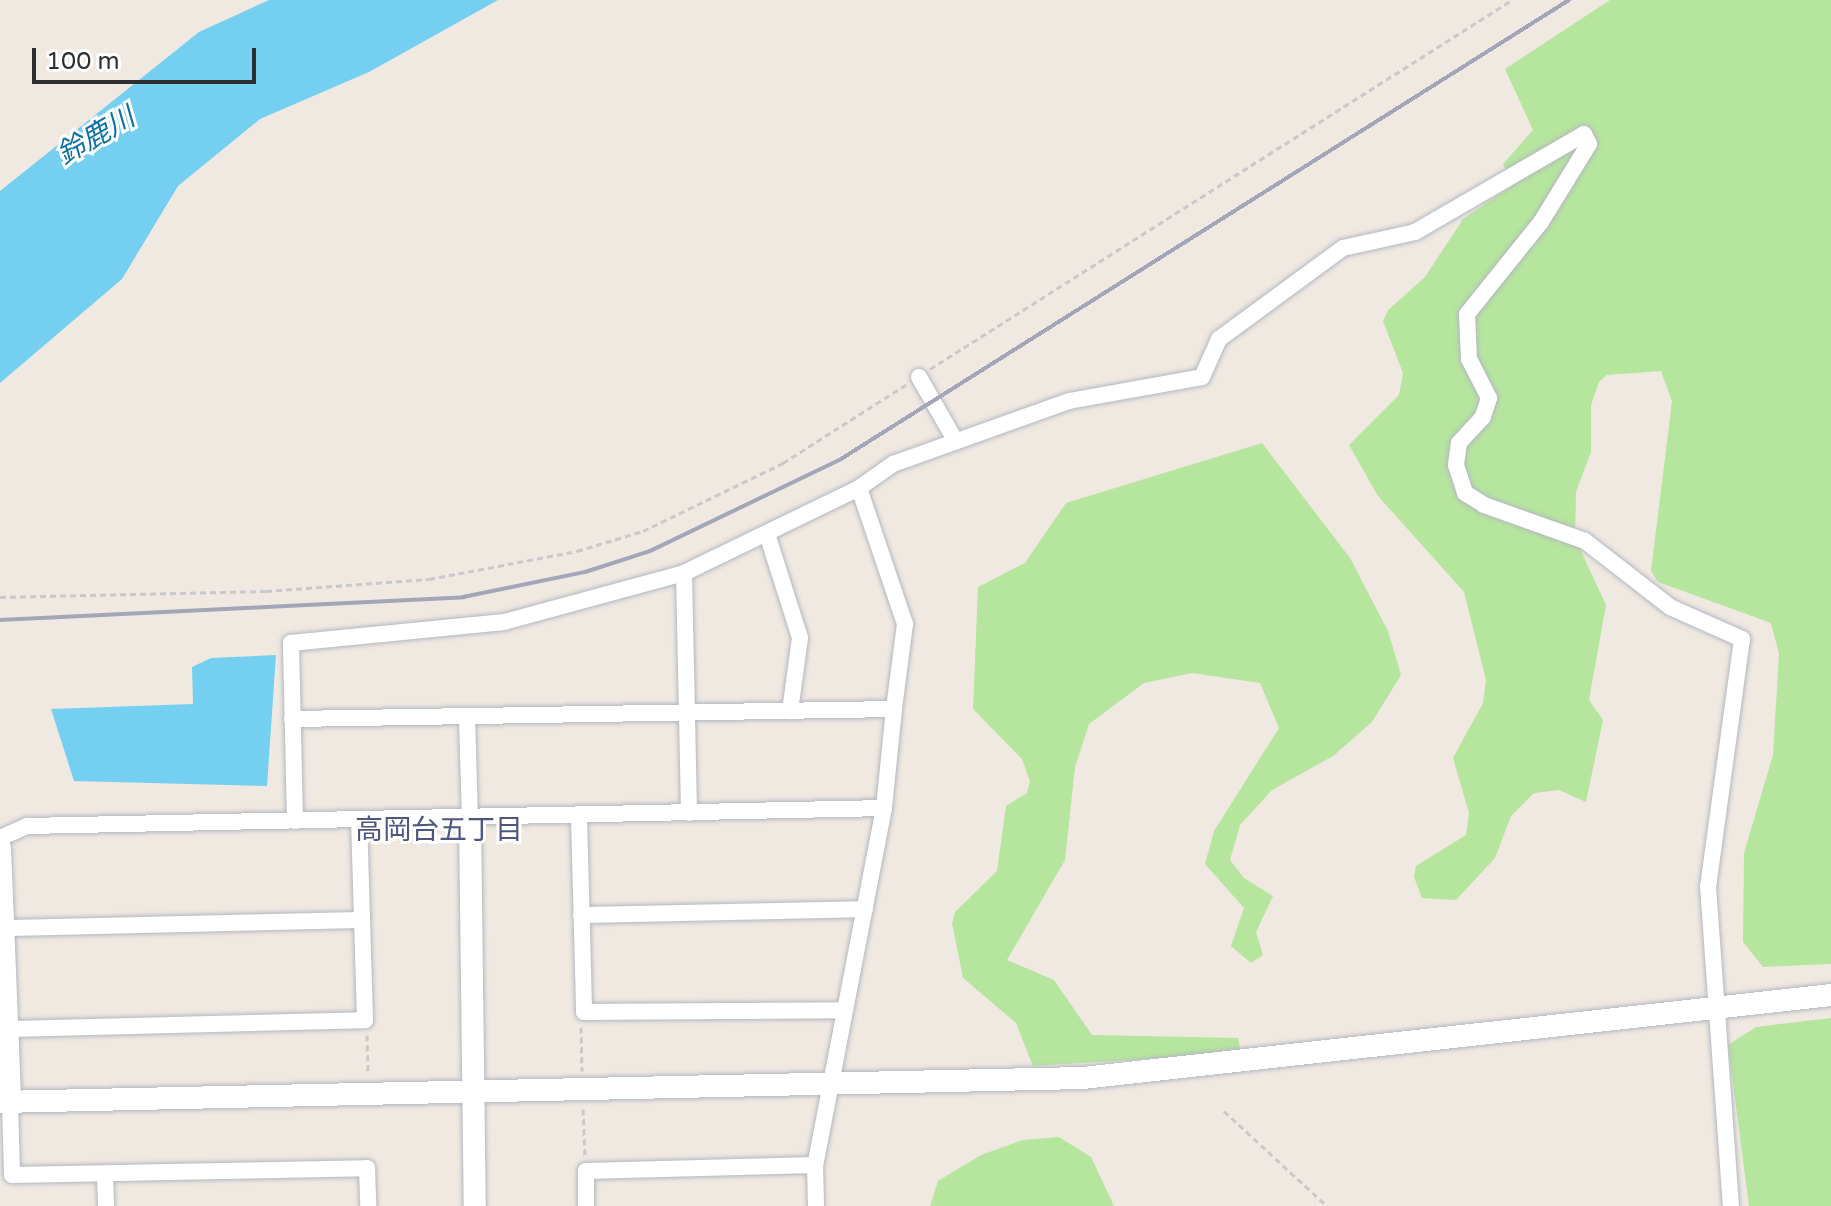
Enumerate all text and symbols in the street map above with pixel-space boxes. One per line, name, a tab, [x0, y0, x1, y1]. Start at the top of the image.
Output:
scale bar	[36, 32, 260, 82]
text: 100 m	[46, 47, 120, 76]
water label: 鈴鹿川	[51, 100, 141, 172]
district label: 高岡台五丁目	[355, 813, 523, 847]

